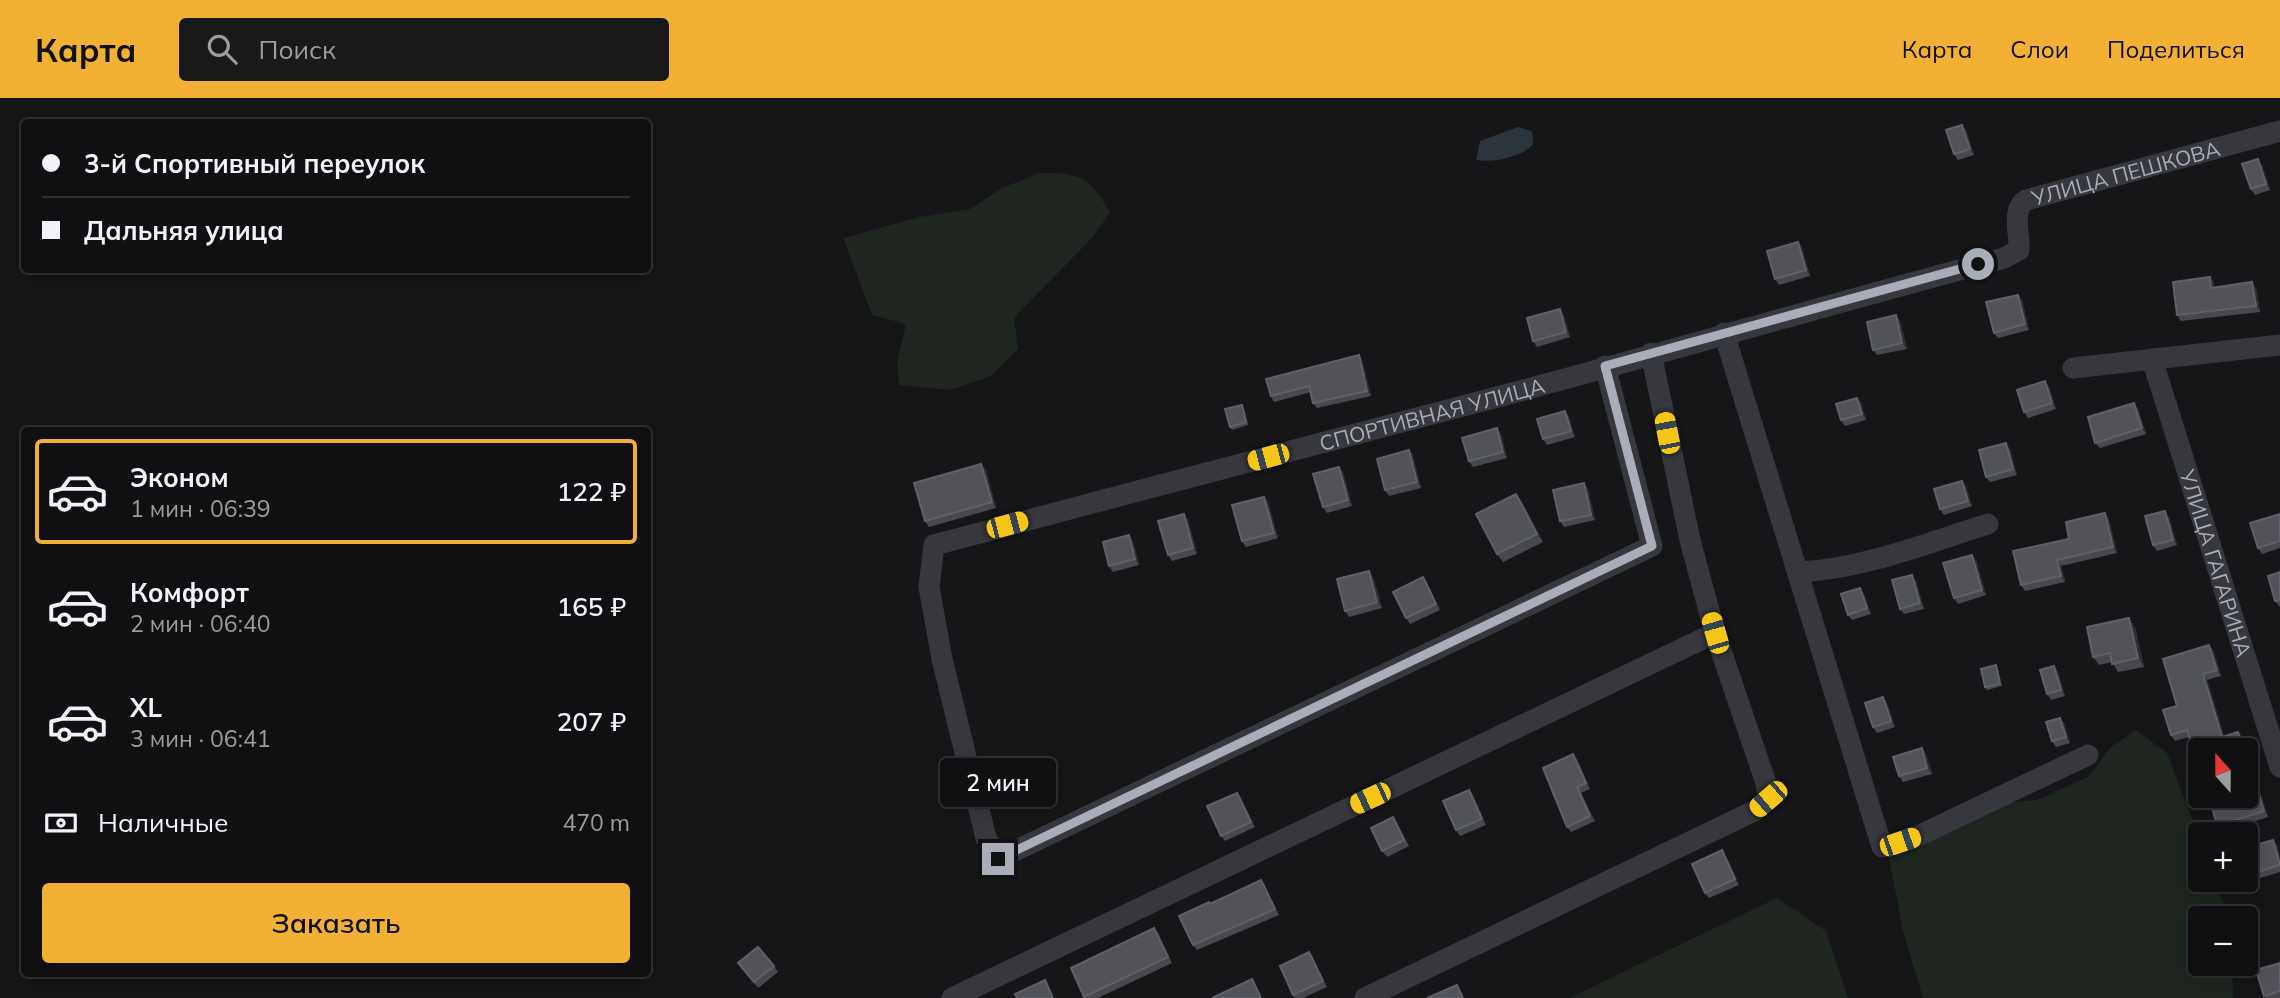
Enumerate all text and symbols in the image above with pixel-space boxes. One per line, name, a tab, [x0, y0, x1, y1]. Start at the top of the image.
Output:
search box	[179, 18, 669, 81]
text: Карта	[35, 29, 137, 70]
icon: search	[203, 30, 241, 68]
text: Поиск	[259, 33, 336, 66]
text: Карта	[1902, 34, 1972, 64]
text: Слои	[2010, 34, 2069, 64]
text: Поделиться	[2107, 34, 2245, 64]
street label: УЛИЦА ПЕШКОВА	[2028, 135, 2223, 211]
text: 3-й Спортивный переулок	[84, 147, 425, 180]
text: Дальняя улица	[84, 214, 284, 247]
route start	[1962, 248, 1994, 280]
street label: СПОРТИВНАЯ УЛИЦА	[1317, 372, 1548, 456]
car	[1653, 410, 1682, 456]
car	[1245, 441, 1292, 473]
icon: car	[46, 460, 109, 523]
text: Эконом	[130, 461, 229, 494]
street label: УЛИЦА ГАГАРИНА	[2174, 465, 2258, 661]
text: 122 ₽	[557, 475, 626, 508]
text: 1 мин · 06:39	[130, 494, 270, 523]
car	[984, 509, 1031, 541]
icon: car	[46, 575, 109, 638]
text: Комфорт	[130, 576, 249, 609]
text: 165 ₽	[557, 590, 626, 623]
text: 2 мин · 06:40	[130, 609, 270, 638]
car	[1700, 610, 1731, 656]
icon: car	[46, 690, 109, 753]
text: XL	[130, 691, 162, 724]
text: 207 ₽	[557, 705, 626, 738]
text: 3 мин · 06:41	[130, 724, 270, 753]
north arrow	[2188, 738, 2258, 808]
map controls	[2188, 738, 2258, 976]
callout: 2 мин	[940, 758, 1056, 806]
text: 2 мин	[966, 768, 1030, 797]
car	[1746, 777, 1791, 821]
car	[1347, 780, 1394, 816]
icon: cash	[42, 804, 80, 842]
text: Наличные	[98, 806, 228, 839]
text: 470 m	[562, 808, 630, 837]
button: +	[2188, 822, 2258, 892]
car	[1877, 825, 1924, 859]
route end	[982, 843, 1014, 875]
button: Заказать	[42, 883, 630, 963]
button: −	[2188, 906, 2258, 976]

